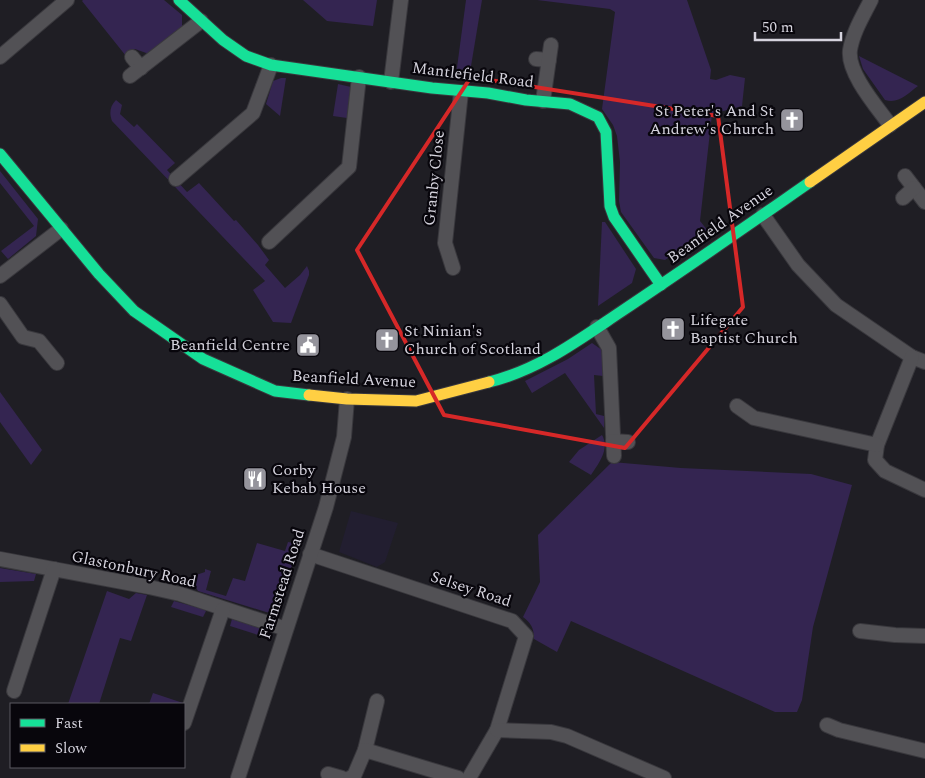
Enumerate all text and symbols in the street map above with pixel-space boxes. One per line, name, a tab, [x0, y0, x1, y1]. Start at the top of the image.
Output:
scale bar	[755, 10, 841, 42]
text: 50 m	[762, 16, 794, 39]
street label: Mantlefield Road	[411, 56, 535, 94]
place label: St Peter's And St Andrew's Church	[649, 99, 774, 141]
church icon: St Peter's And St Andrew's Church	[779, 107, 805, 133]
street label: Granby Close	[417, 129, 451, 227]
street label: Beanfield Avenue	[662, 179, 778, 269]
place label: Lifegate Baptist Church	[690, 308, 798, 350]
church icon: Lifegate Baptist Church	[660, 316, 686, 342]
place label: St Ninian's Church of Scotland	[404, 319, 541, 361]
church icon: St Ninian's Church of Scotland	[374, 327, 400, 353]
public building icon: Beanfield Centre	[295, 332, 321, 358]
place label: Beanfield Centre	[170, 333, 290, 357]
street label: Beanfield Avenue	[291, 364, 417, 394]
place label: Corby Kebab House	[272, 458, 366, 500]
restaurant icon: Corby Kebab House	[242, 466, 268, 492]
street label: Farmstead Road	[253, 526, 311, 642]
street label: Glastonbury Road	[69, 544, 199, 594]
street label: Selsey Road	[428, 565, 515, 613]
legend	[10, 703, 185, 768]
text: Fast	[55, 712, 83, 735]
text: Slow	[55, 737, 87, 760]

